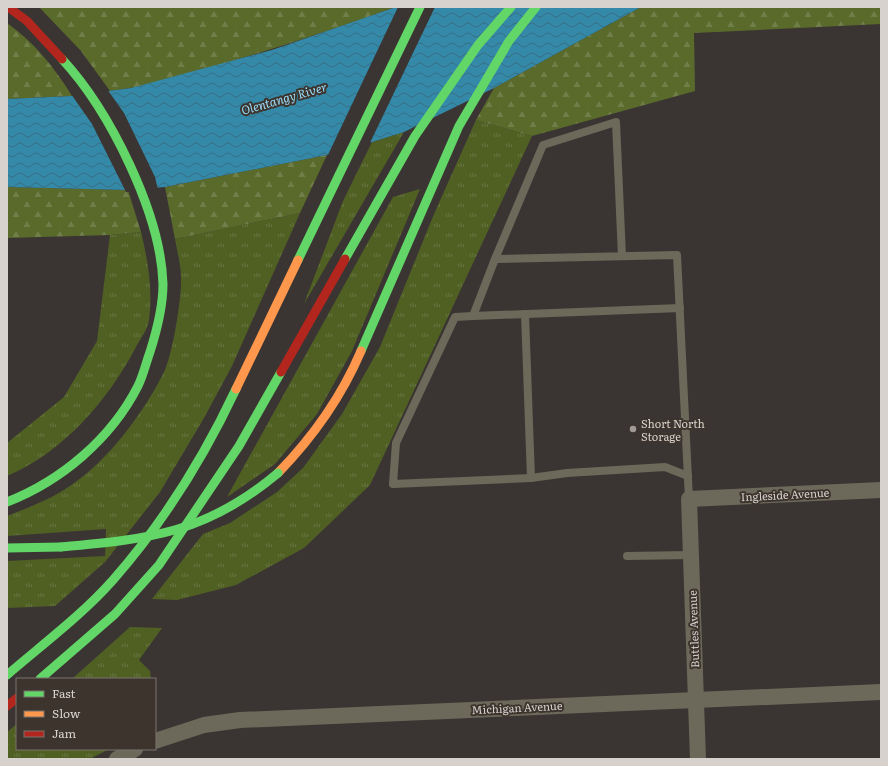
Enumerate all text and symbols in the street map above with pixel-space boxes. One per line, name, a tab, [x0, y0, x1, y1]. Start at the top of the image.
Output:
water label: Olentangy River	[239, 77, 329, 119]
place label: Short North Storage	[641, 415, 705, 444]
marker: Short North Storage	[628, 424, 638, 434]
street label: Ingleside Avenue	[740, 484, 830, 504]
street label: Buttles Avenue	[684, 590, 702, 668]
legend	[16, 678, 156, 750]
text: Fast	[52, 684, 76, 702]
street label: Michigan Avenue	[471, 697, 563, 717]
text: Slow	[52, 704, 81, 722]
text: Jam	[52, 724, 77, 742]

